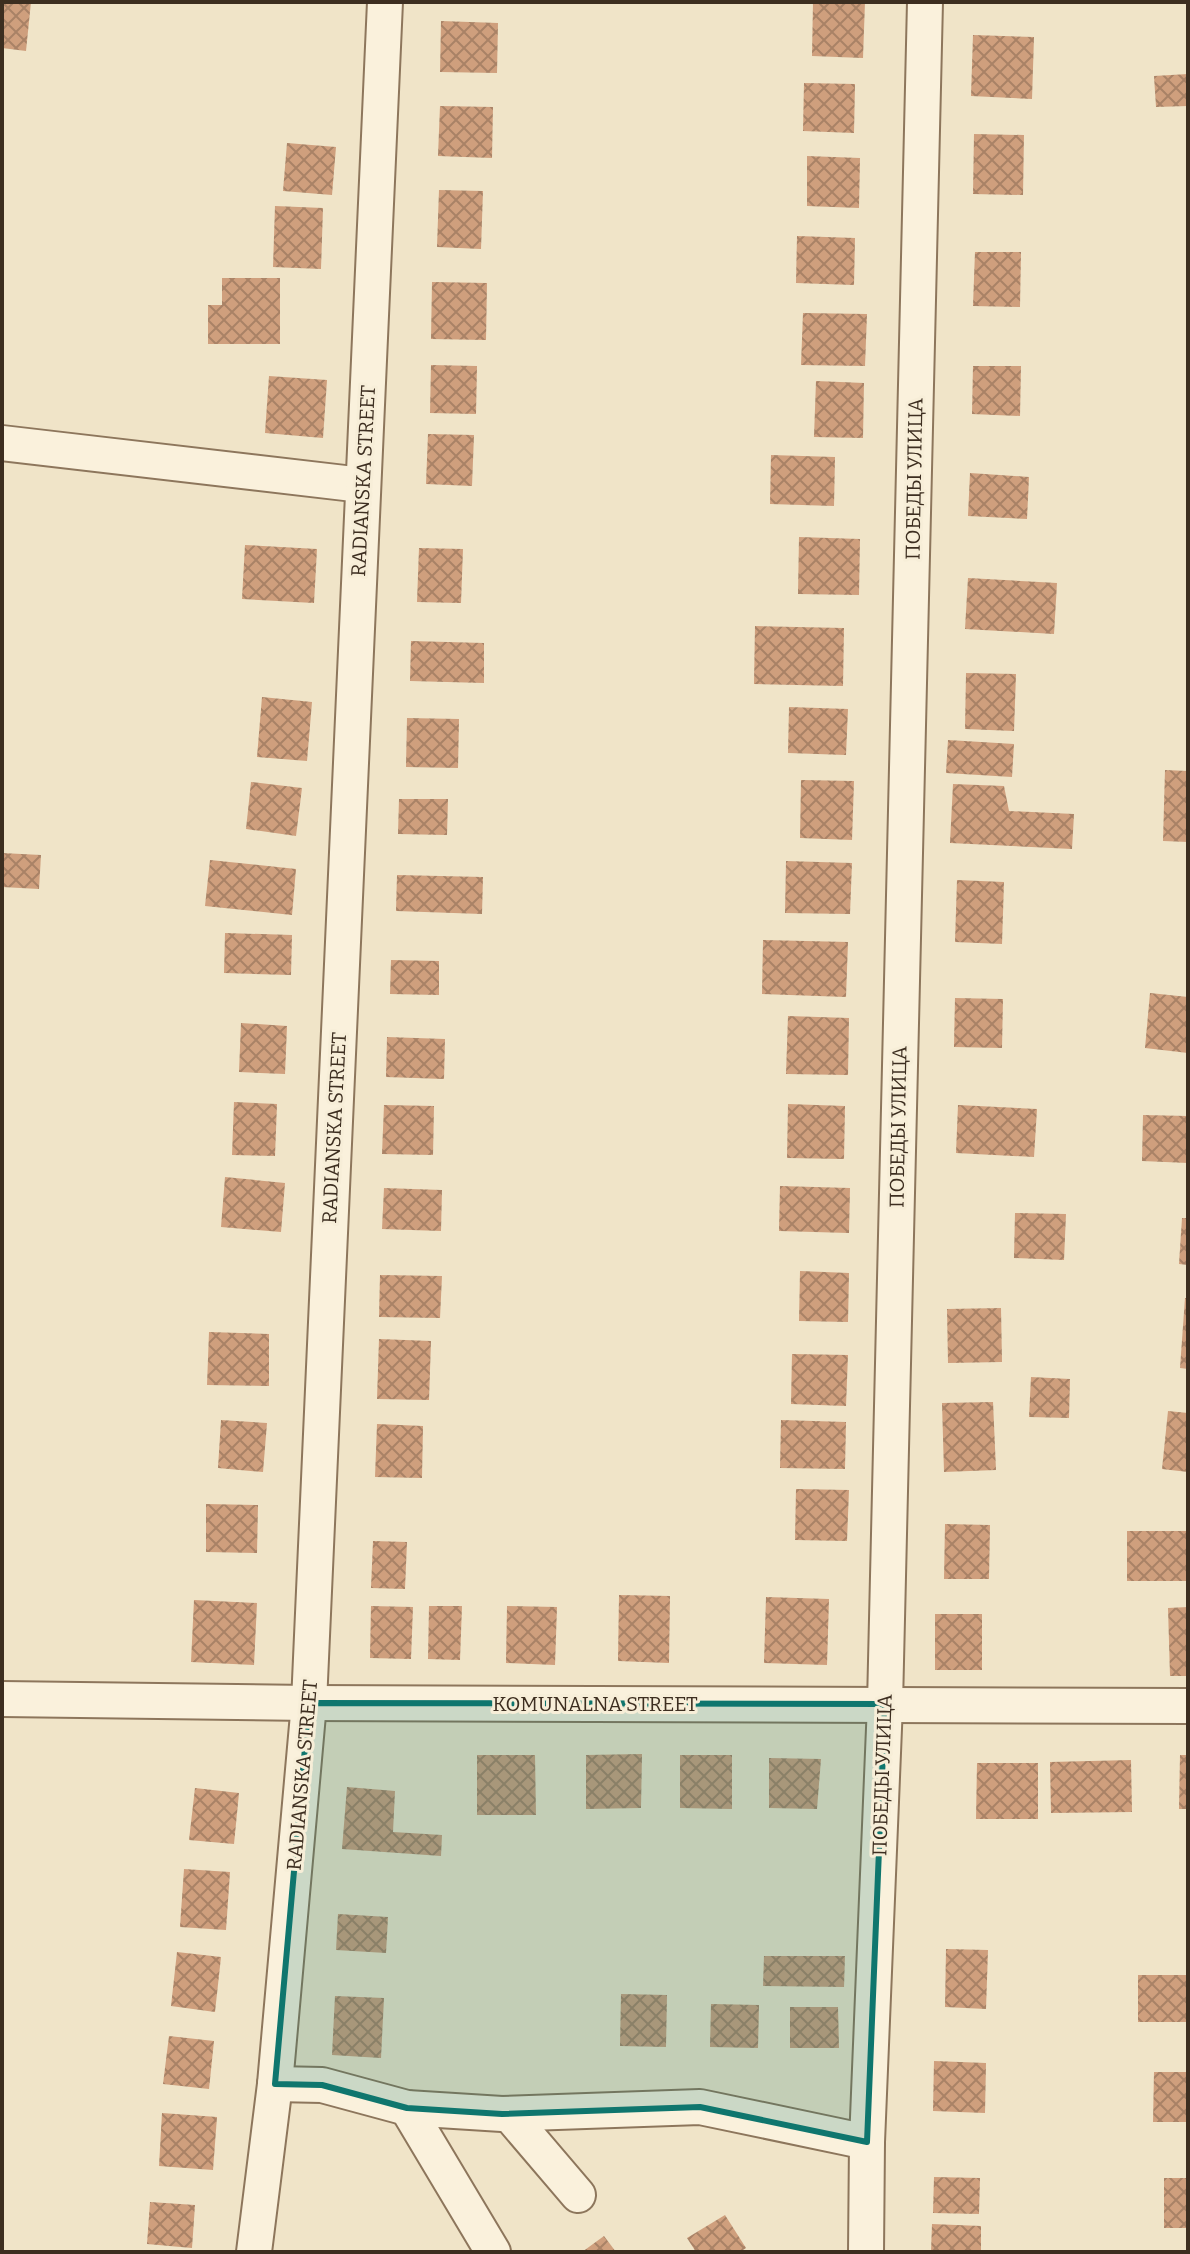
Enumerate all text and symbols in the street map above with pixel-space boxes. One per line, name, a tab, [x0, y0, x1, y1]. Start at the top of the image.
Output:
street label: RADIANSKA STREET	[346, 384, 380, 577]
street label: ПОБЕДЫ УЛИЦА	[901, 397, 927, 560]
street label: RADIANSKA STREET	[317, 1031, 351, 1224]
street label: ПОБЕДЫ УЛИЦА	[885, 1045, 911, 1208]
street label: RADIANSKA STREET	[282, 1678, 322, 1871]
street label: KOMUNALNA STREET	[492, 1692, 698, 1716]
street label: ПОБЕДЫ УЛИЦА	[867, 1693, 897, 1856]

